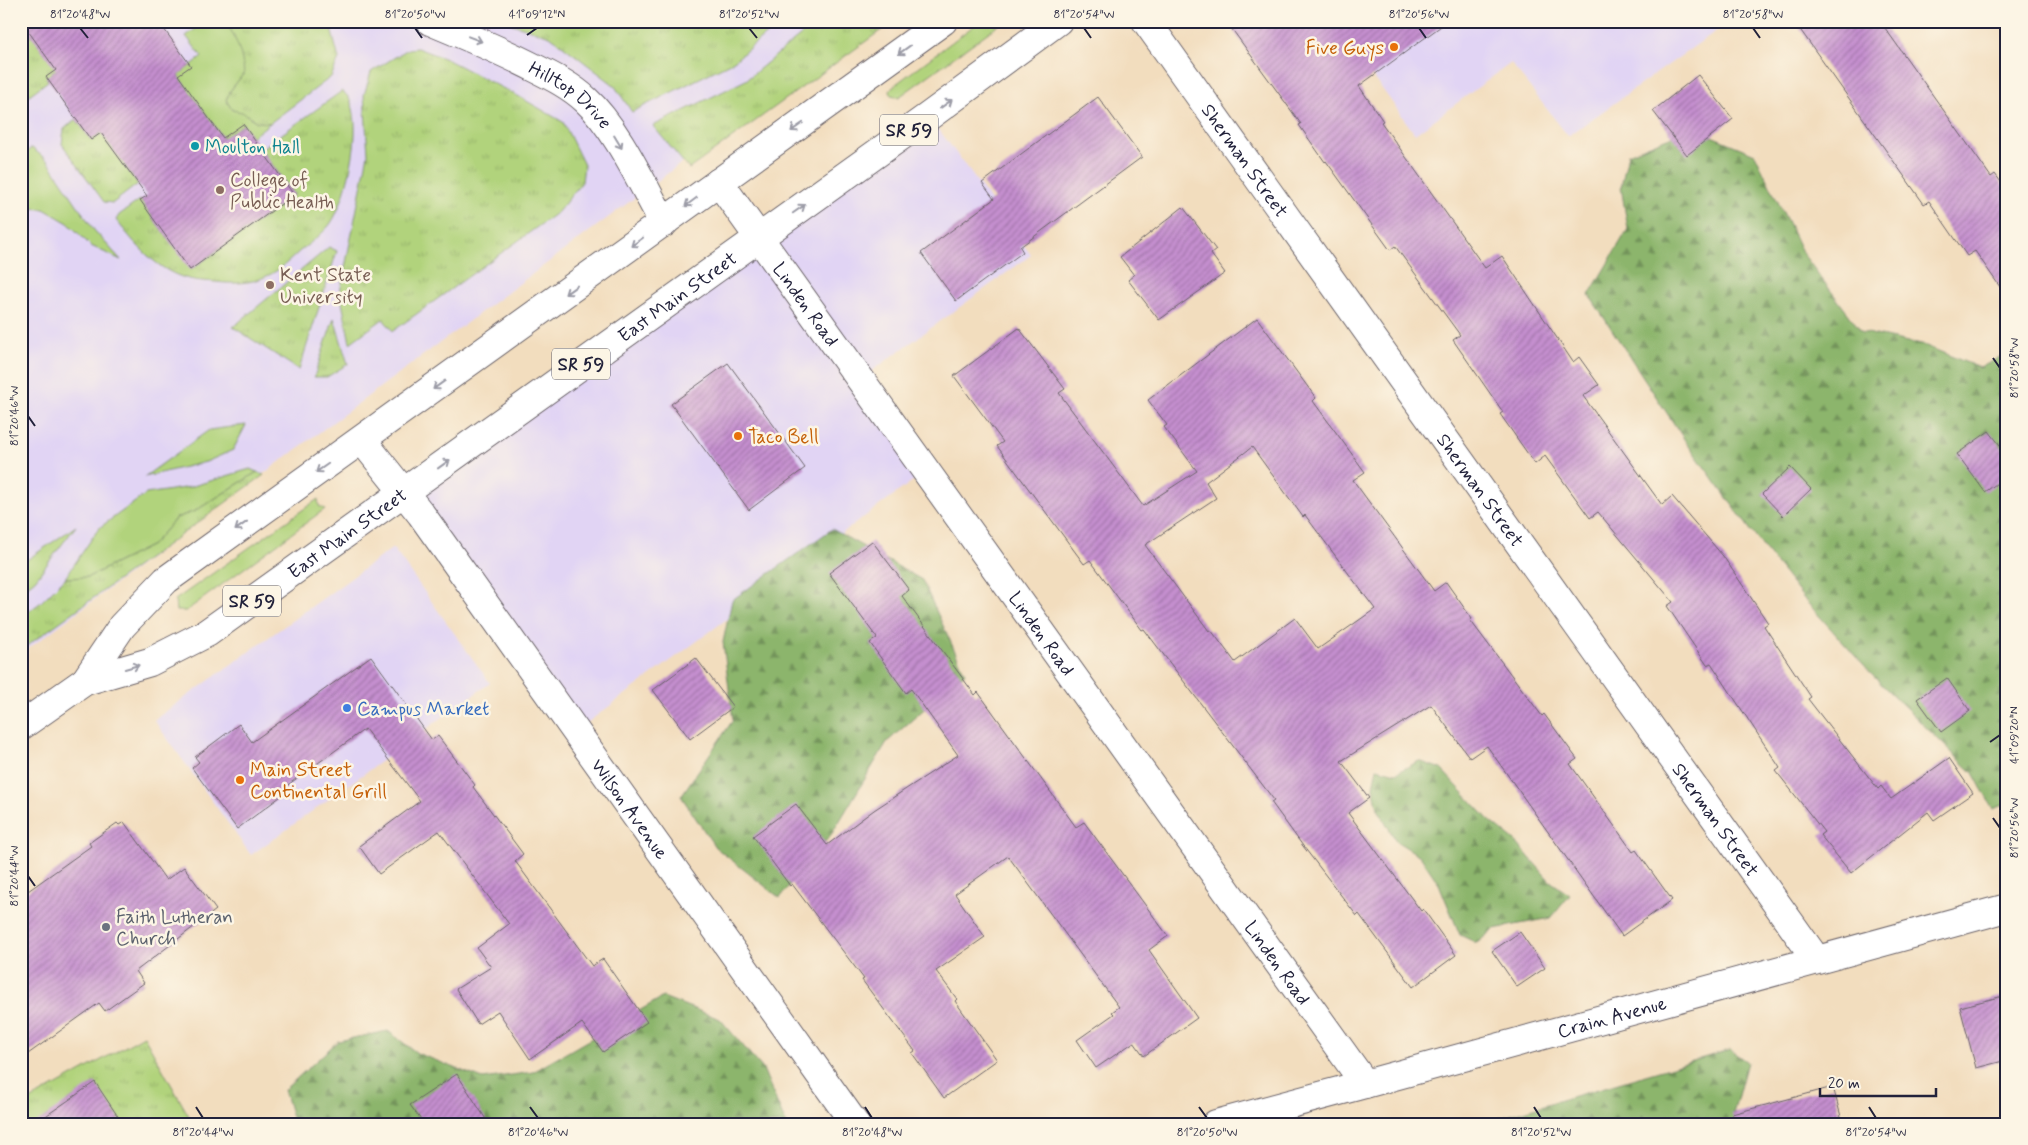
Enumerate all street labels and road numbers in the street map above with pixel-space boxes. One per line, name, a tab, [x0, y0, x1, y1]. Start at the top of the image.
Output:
street label: Hilltop Drive	[524, 56, 617, 134]
street label: Sherman Street	[1195, 99, 1293, 223]
road number: SR 59	[880, 114, 938, 146]
street label: East Main Street	[613, 246, 742, 349]
street label: Linden Road	[766, 258, 844, 352]
road number: SR 59	[552, 348, 610, 379]
street label: Sherman Street	[1430, 429, 1529, 552]
street label: East Main Street	[283, 483, 412, 585]
road number: SR 59	[223, 586, 281, 616]
street label: Linden Road	[1002, 587, 1080, 681]
street label: Wilson Avenue	[585, 754, 674, 865]
street label: Sherman Street	[1666, 758, 1764, 882]
street label: Linden Road	[1238, 916, 1315, 1010]
street label: Crain Avenue	[1555, 991, 1669, 1045]

